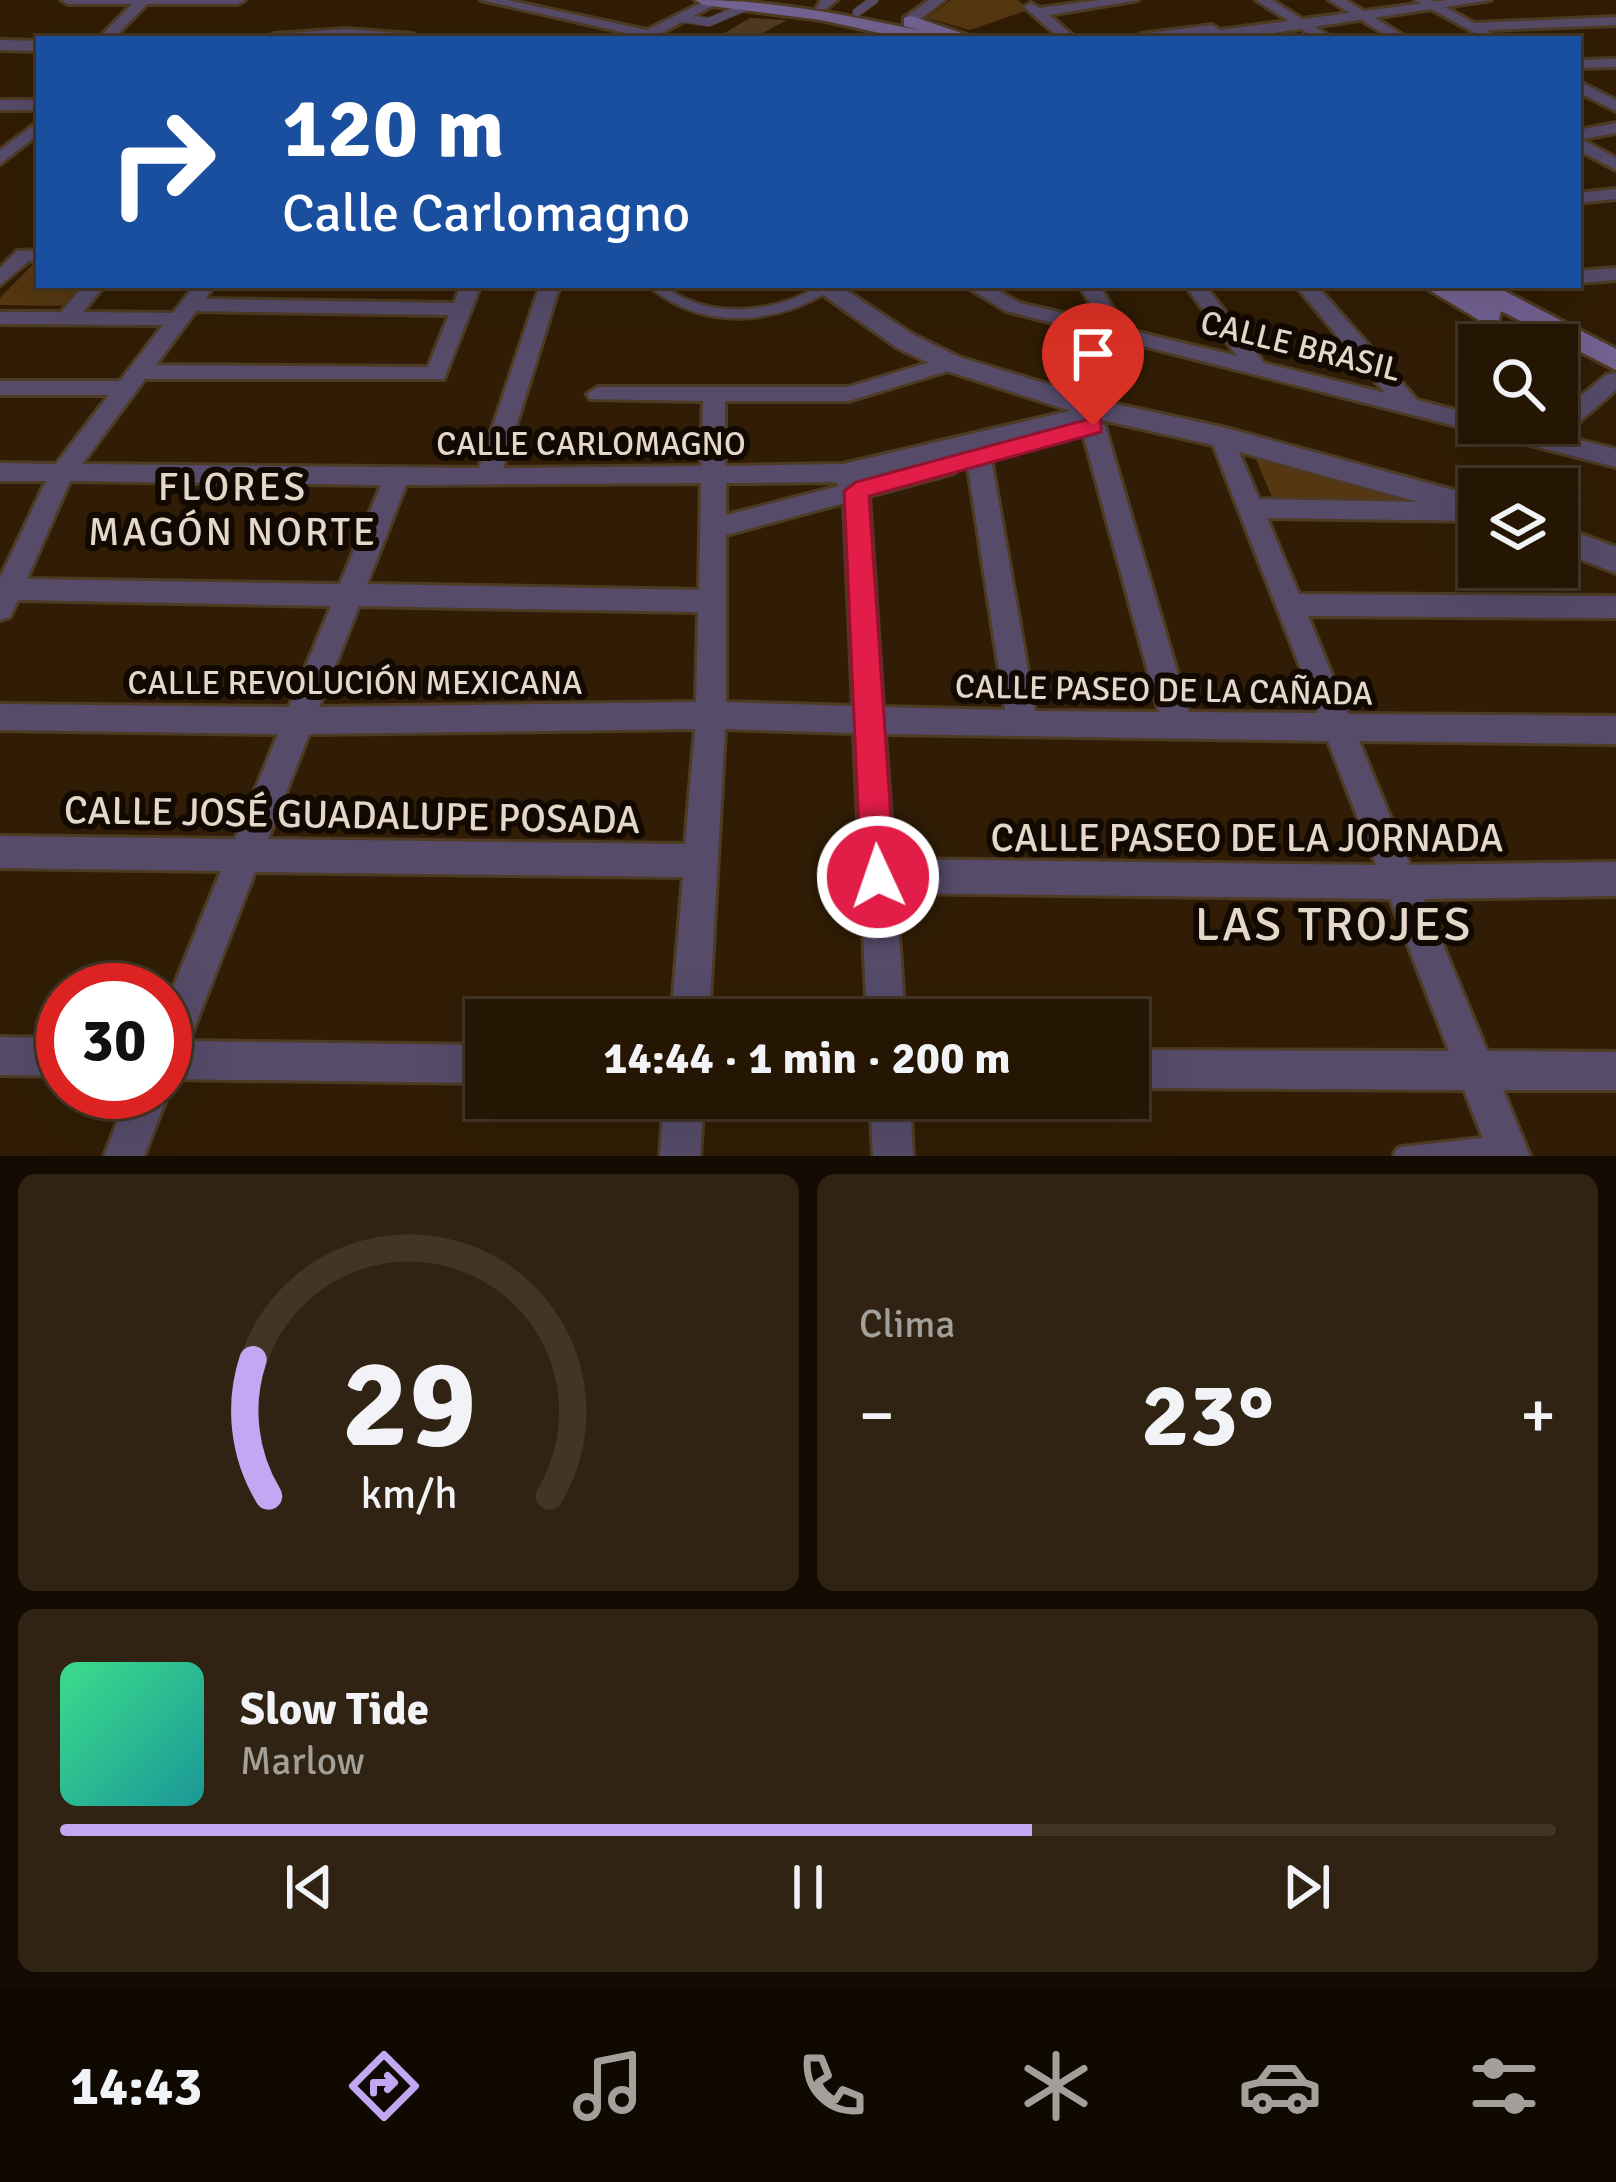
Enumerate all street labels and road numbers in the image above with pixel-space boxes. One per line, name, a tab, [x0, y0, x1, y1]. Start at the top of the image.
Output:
street label: CALLE BRASIL	[1196, 302, 1405, 391]
street label: CALLE CARLOMAGNO	[436, 424, 746, 465]
street label: CALLE REVOLUCIÓN MEXICANA	[128, 663, 582, 704]
street label: CALLE PASEO DE LA CAÑADA	[955, 666, 1373, 715]
street label: CALLE JOSÉ GUADALUPE POSADA	[64, 786, 641, 844]
street label: CALLE PASEO DE LA JORNADA	[991, 814, 1504, 862]

